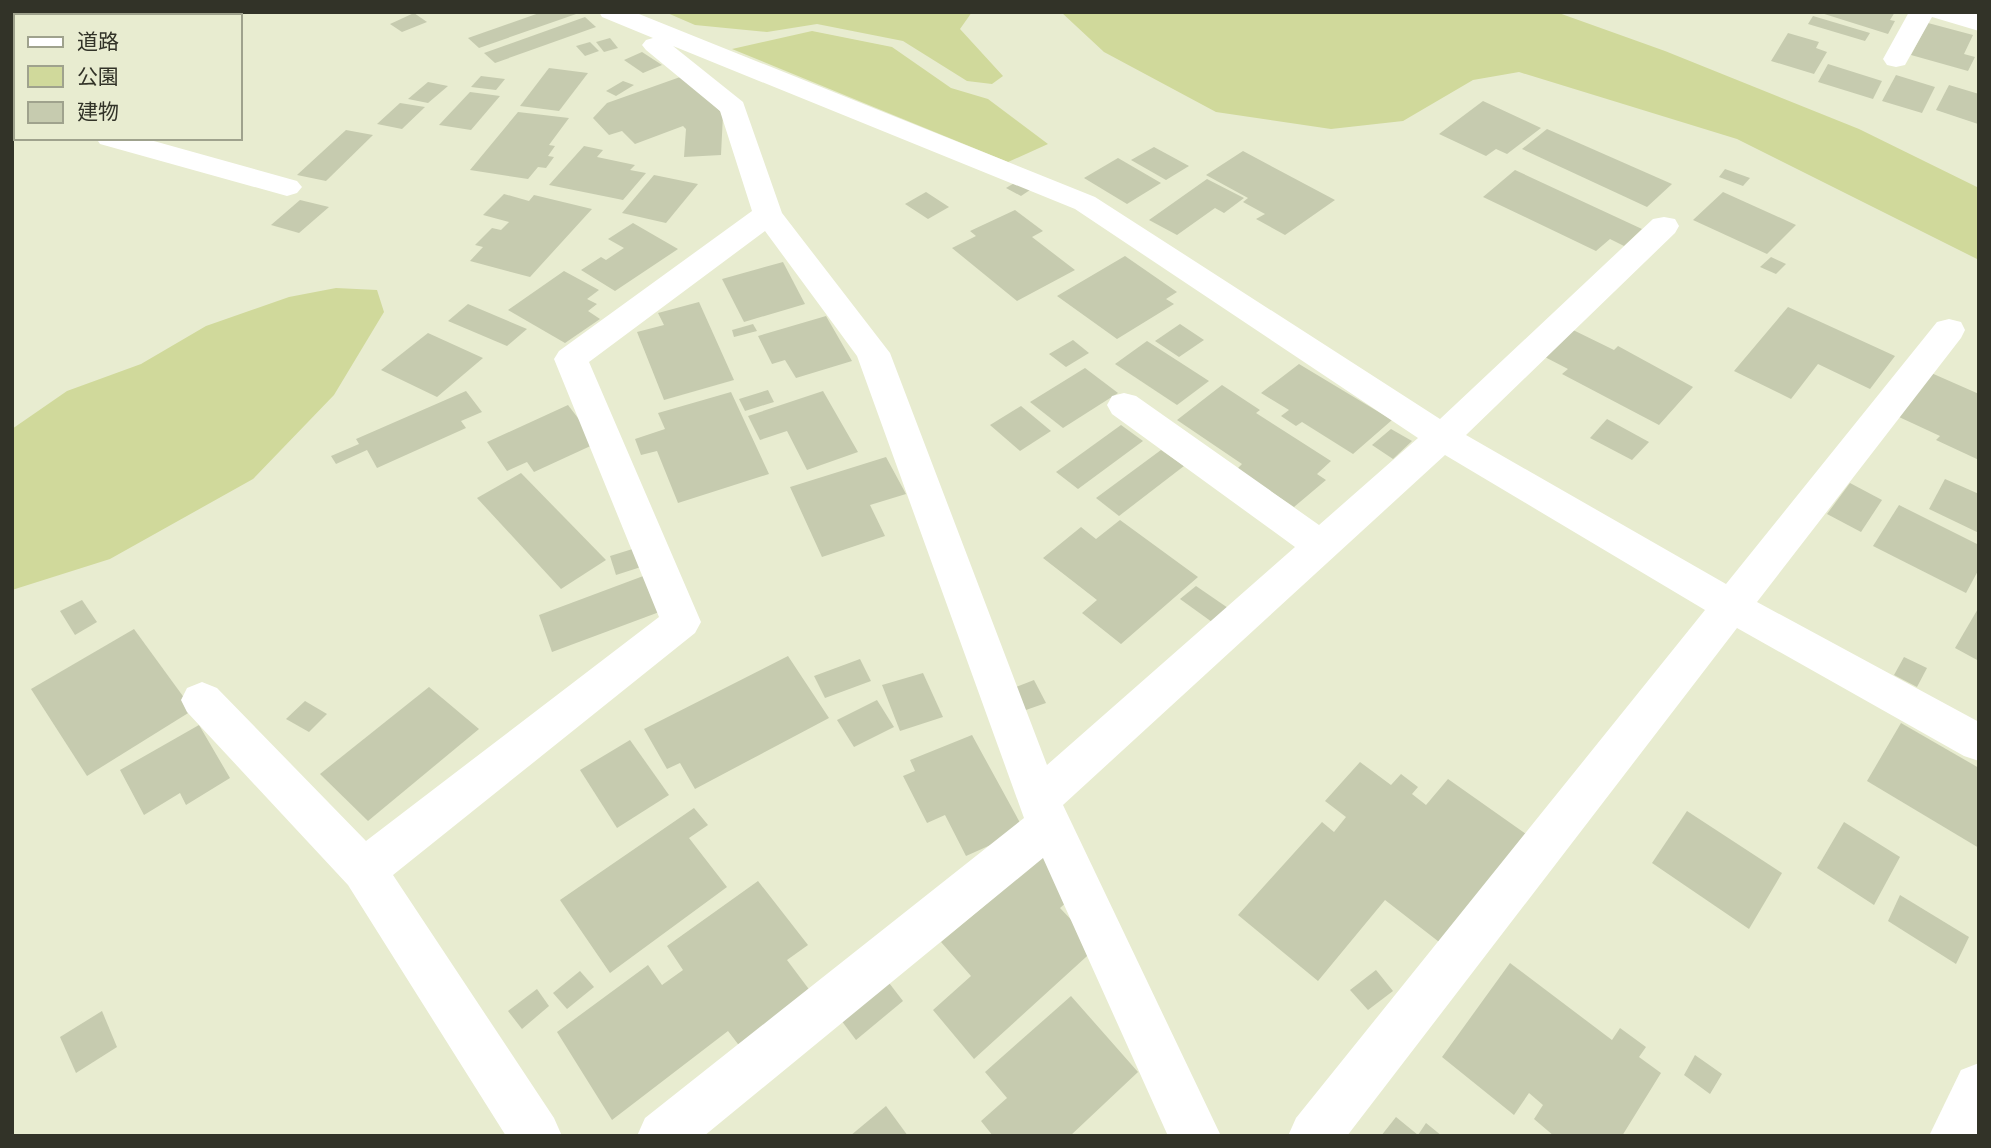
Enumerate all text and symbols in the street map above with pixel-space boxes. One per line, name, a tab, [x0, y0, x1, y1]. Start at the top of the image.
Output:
legend	[14, 14, 242, 140]
text: 道路	[77, 27, 119, 56]
text: 公園	[77, 62, 119, 91]
text: 建物	[77, 97, 119, 126]

